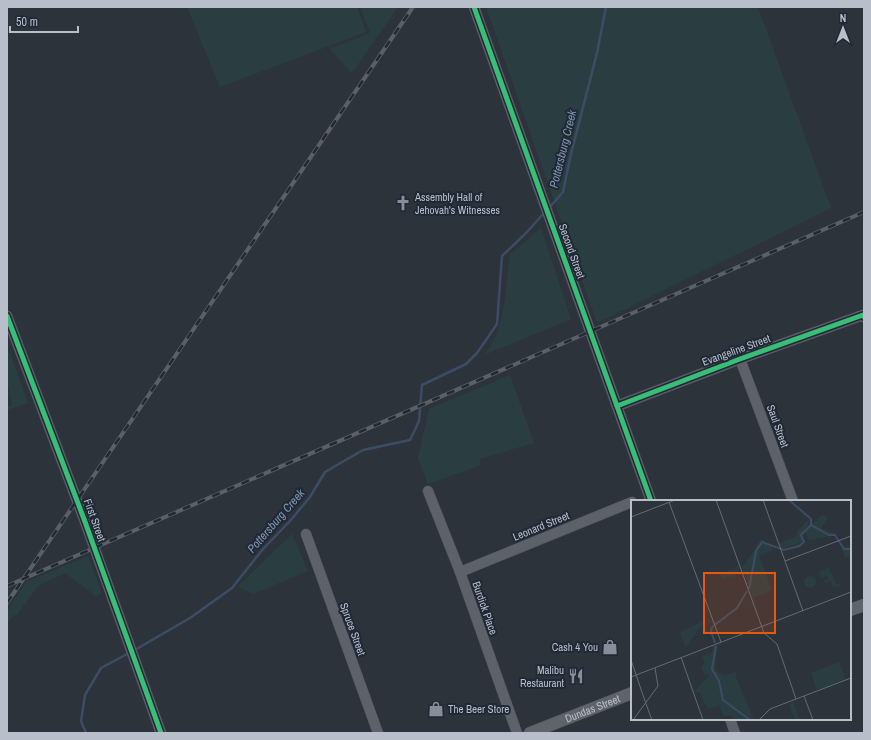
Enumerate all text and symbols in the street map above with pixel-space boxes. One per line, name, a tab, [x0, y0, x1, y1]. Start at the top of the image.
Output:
scale bar	[10, 8, 78, 34]
north arrow	[823, 8, 863, 48]
text: N	[840, 11, 846, 25]
text: 50 m	[16, 14, 38, 30]
water label: Pottersburg Creek	[546, 107, 581, 190]
place label: Assembly Hall of Jehovah's Witnesses	[414, 190, 500, 217]
church icon: Assembly Hall of Jehovah's Witnesses	[394, 194, 412, 212]
street label: Second Street	[556, 222, 589, 281]
street label: Evangeline Street	[700, 331, 773, 369]
street label: Saul Street	[764, 403, 792, 450]
water label: Pottersburg Creek	[244, 485, 309, 556]
street label: First Street	[81, 497, 109, 544]
inset map	[631, 500, 851, 720]
street label: Leonard Street	[511, 508, 572, 544]
street label: Burdick Place	[469, 579, 501, 637]
street label: Spruce Street	[337, 601, 369, 658]
shop icon: Cash 4 You	[601, 638, 619, 656]
place label: Cash 4 You	[552, 640, 598, 654]
place label: Malibu Restaurant	[520, 663, 564, 690]
restaurant icon: Malibu Restaurant	[567, 667, 585, 685]
street label: Dundas Street	[563, 691, 622, 726]
shop icon: The Beer Store	[427, 700, 445, 718]
place label: The Beer Store	[448, 702, 509, 716]

